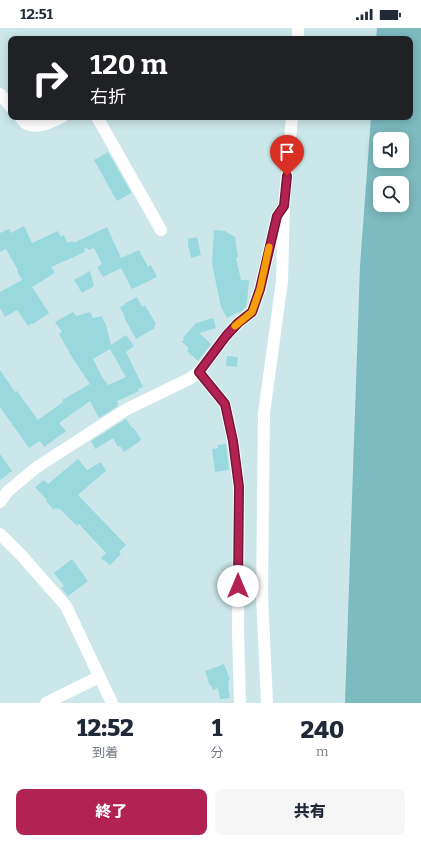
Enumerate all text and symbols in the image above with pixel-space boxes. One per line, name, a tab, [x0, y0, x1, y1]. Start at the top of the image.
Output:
text: 12:51	[20, 5, 53, 23]
text: 120 m	[90, 48, 167, 81]
icon: right	[24, 52, 76, 104]
text: 右折	[90, 86, 126, 108]
map controls	[373, 132, 409, 212]
button: sound	[373, 132, 409, 168]
pin	[270, 135, 304, 176]
icon: arrive	[276, 141, 298, 163]
button: search	[373, 176, 409, 212]
position arrow	[217, 565, 259, 607]
text: 12:52	[77, 714, 134, 742]
text: 1	[212, 714, 222, 742]
text: 240	[300, 716, 344, 744]
text: m	[316, 744, 328, 759]
text: 到着	[92, 745, 118, 760]
text: 分	[211, 745, 224, 760]
button: 終了	[16, 789, 207, 835]
button: 共有	[215, 789, 405, 835]

